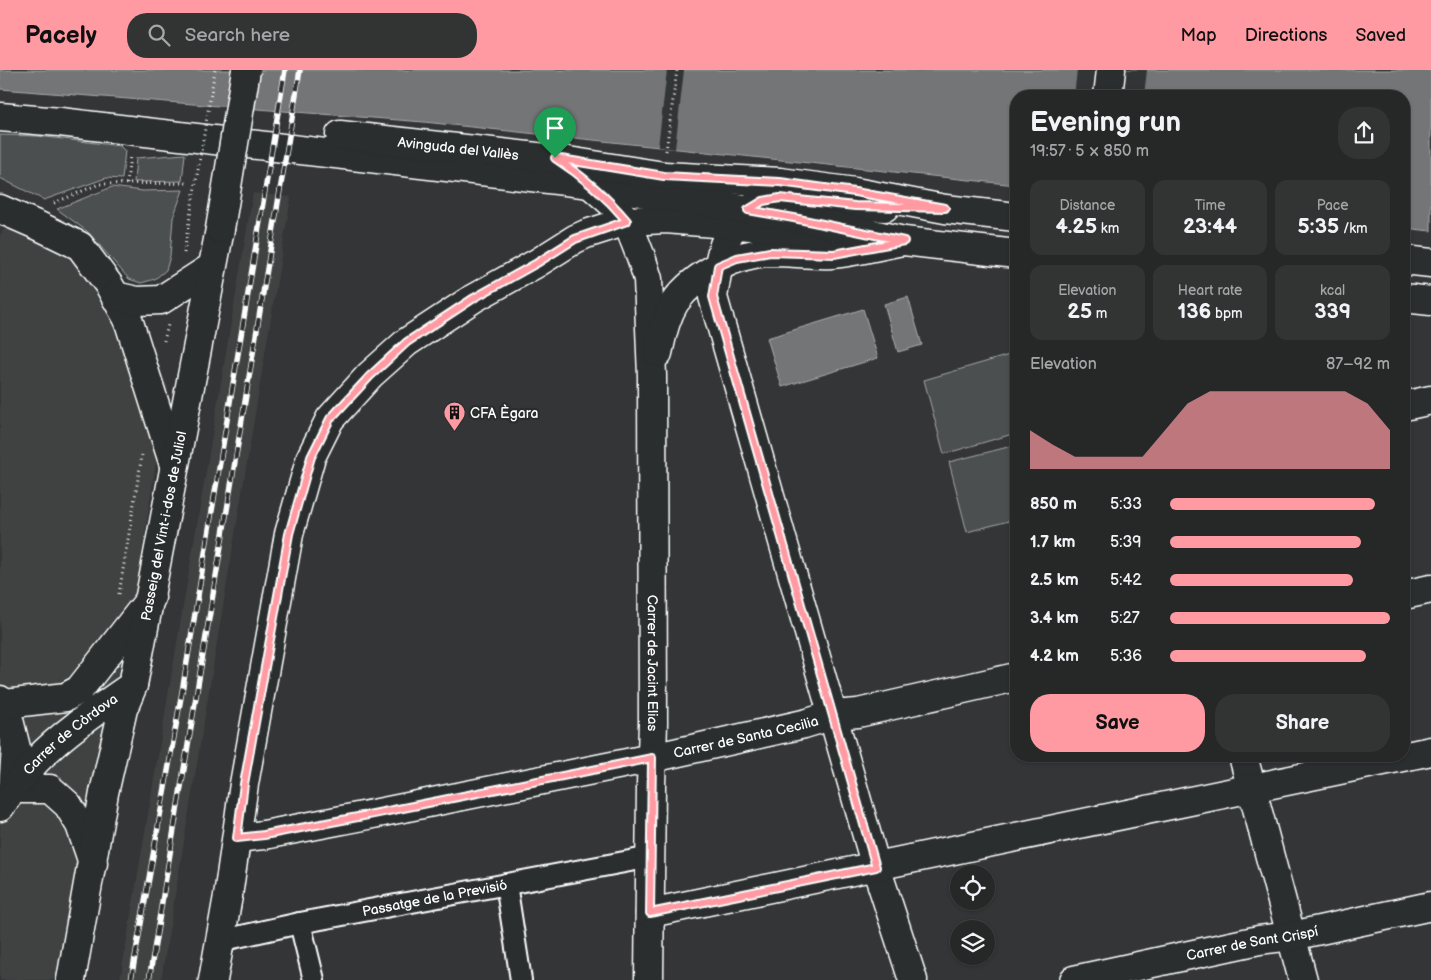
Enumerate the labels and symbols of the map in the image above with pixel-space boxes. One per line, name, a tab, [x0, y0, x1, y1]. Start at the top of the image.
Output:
pin	[534, 107, 576, 158]
street label: Avinguda del Vallès	[397, 133, 520, 163]
building icon: CFA Ègara	[442, 401, 466, 432]
place label: CFA Ègara	[470, 404, 538, 422]
street label: Passeig del Vint-i-dos de Juliol	[137, 430, 190, 622]
street label: Carrer de Jacint Elias	[644, 595, 662, 732]
street label: Carrer de Còrdova	[19, 690, 121, 778]
street label: Carrer de Santa Cecilia	[672, 712, 820, 761]
street label: Passatge de la Previsió	[361, 876, 508, 920]
street label: Carrer de Sant Crispí	[1185, 922, 1320, 964]

